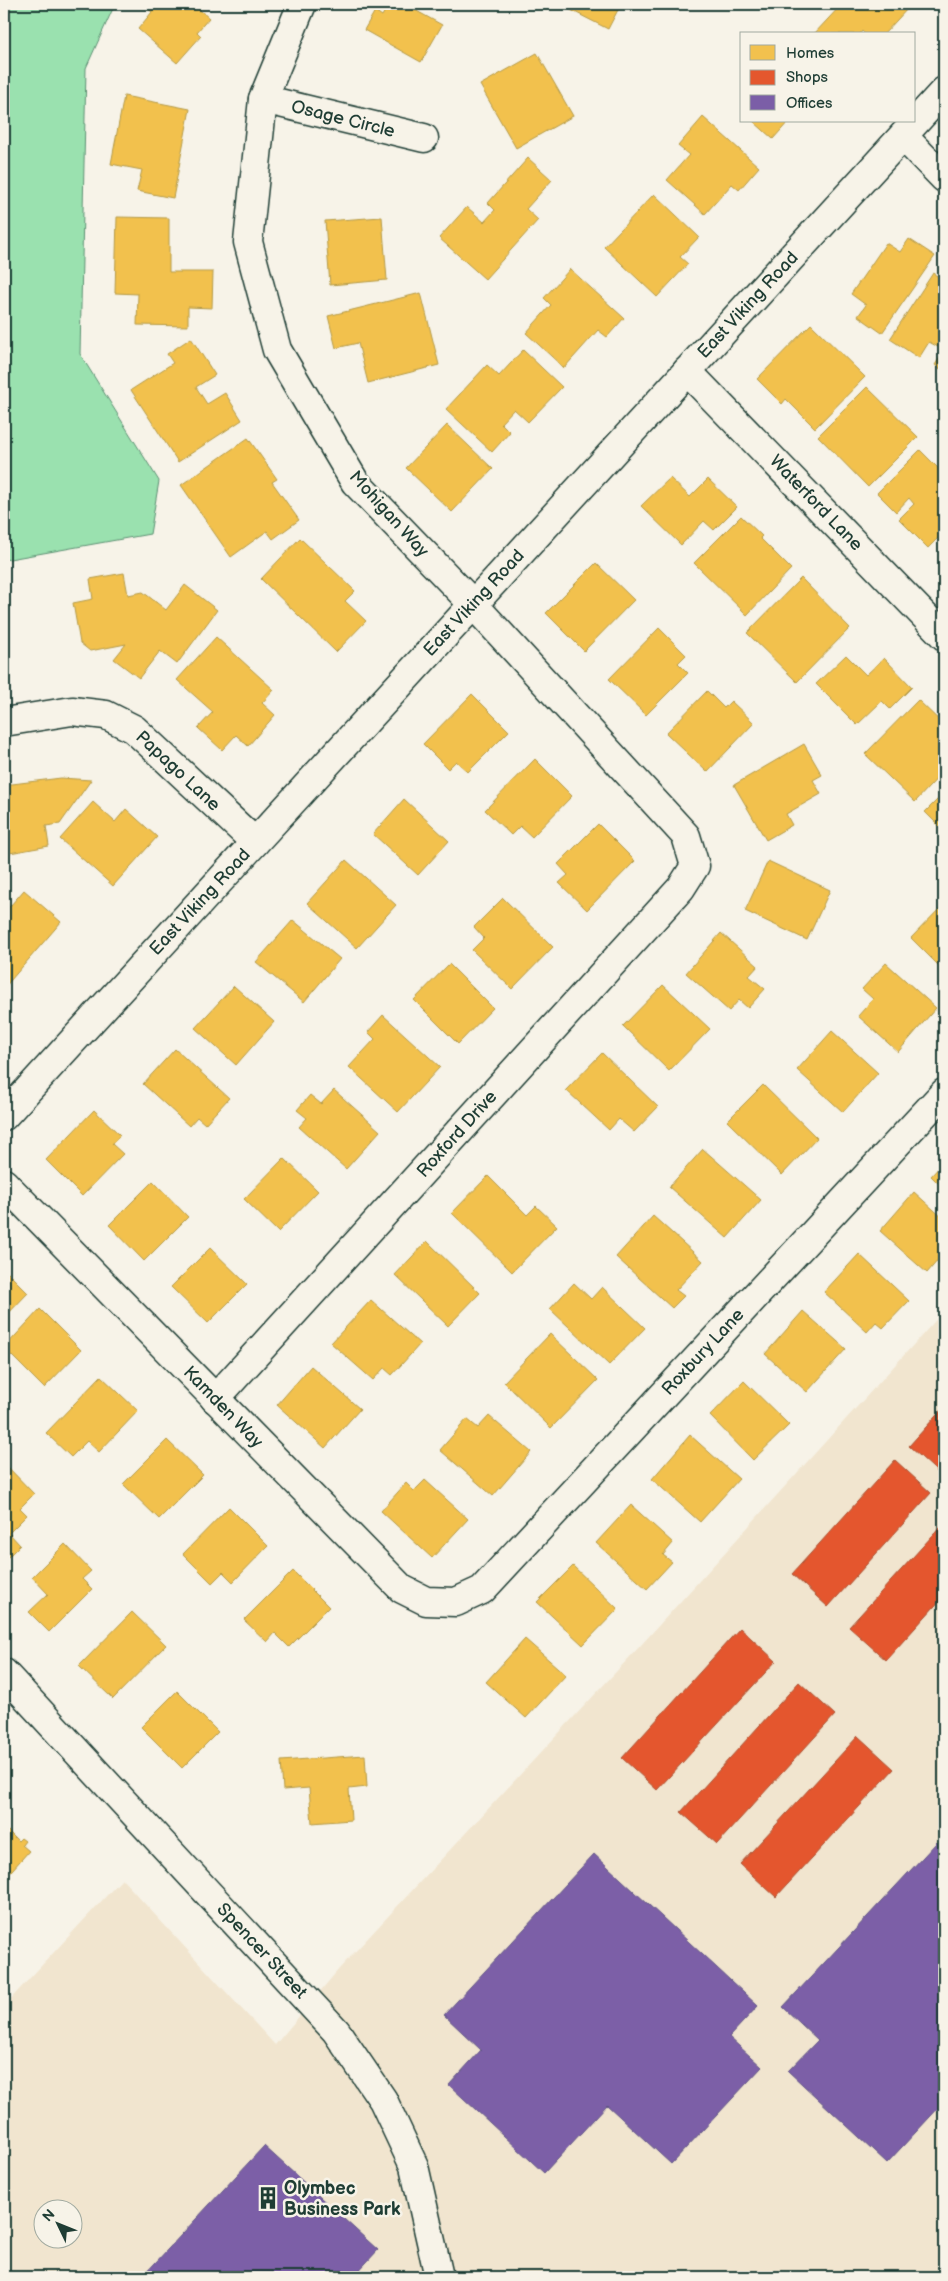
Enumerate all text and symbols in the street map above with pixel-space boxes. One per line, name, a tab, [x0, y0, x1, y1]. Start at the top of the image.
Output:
legend	[740, 32, 916, 122]
text: Homes	[786, 44, 835, 63]
text: Shops	[786, 68, 829, 87]
text: Offices	[786, 94, 833, 113]
street label: Osage Circle	[289, 96, 397, 142]
street label: East Viking Road	[693, 247, 803, 363]
street label: Waterford Lane	[765, 451, 867, 555]
street label: Mohigan Way	[345, 467, 434, 562]
street label: East Viking Road	[419, 545, 529, 661]
street label: Papago Lane	[131, 727, 225, 816]
street label: East Viking Road	[145, 844, 255, 960]
street label: Roxford Drive	[413, 1086, 502, 1182]
street label: Roxbury Lane	[658, 1304, 749, 1400]
street label: Kamden Way	[179, 1362, 268, 1453]
street label: Spencer Street	[212, 1899, 312, 2003]
place label: Olymbec Business Park	[284, 2178, 401, 2220]
building icon: Olymbec Business Park	[255, 2185, 281, 2211]
north arrow	[32, 2198, 82, 2248]
text: N	[39, 2206, 59, 2225]

